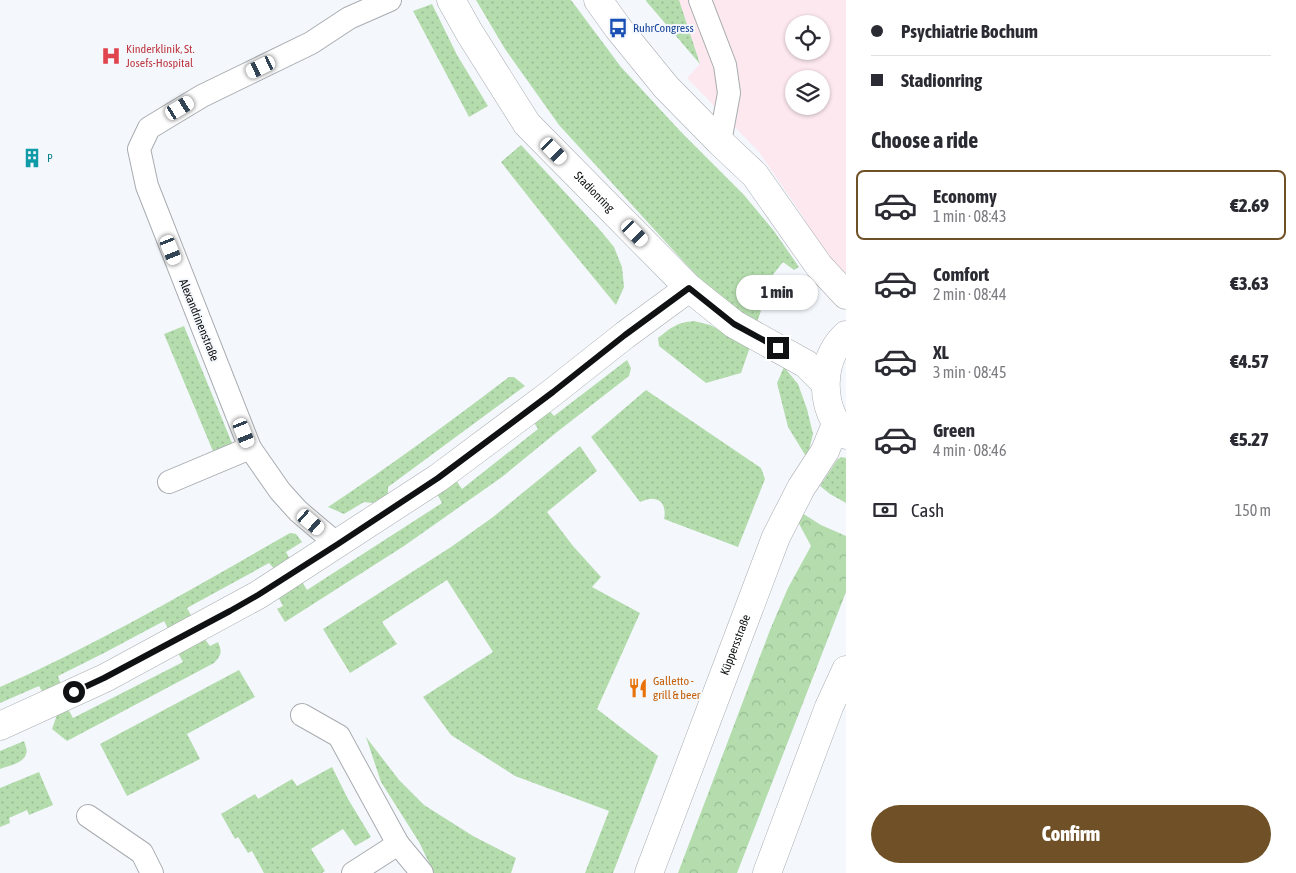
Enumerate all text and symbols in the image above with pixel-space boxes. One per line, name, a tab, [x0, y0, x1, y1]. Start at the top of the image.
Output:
map controls	[785, 15, 830, 115]
button: locate	[785, 15, 830, 60]
bus stop icon: RuhrCongress	[607, 17, 629, 39]
text: Psychiatrie Bochum	[901, 20, 1038, 42]
place label: RuhrCongress	[633, 21, 694, 35]
place label: Kinderklinik, St. Josefs-Hospital	[126, 42, 195, 70]
hospital icon: Kinderklinik, St. Josefs-Hospital	[100, 45, 122, 67]
car	[244, 54, 277, 80]
text: Stadionring	[901, 69, 982, 91]
button: layers	[785, 70, 830, 115]
car	[163, 94, 196, 122]
text: Choose a ride	[871, 127, 978, 153]
car	[538, 135, 569, 167]
building icon: P	[21, 147, 43, 169]
place label: P	[47, 151, 53, 165]
street label: Stadionring	[571, 169, 618, 216]
icon: car	[873, 183, 918, 228]
text: Economy	[933, 185, 997, 207]
text: €2.69	[1230, 194, 1269, 216]
text: 1 min · 08:43	[933, 207, 1006, 225]
car	[619, 217, 650, 249]
car	[158, 233, 183, 267]
icon: car	[873, 261, 918, 306]
text: Comfort	[933, 263, 989, 285]
text: €3.63	[1230, 272, 1269, 294]
callout: 1 min	[737, 276, 819, 310]
street label: Alexandrinenstraße	[176, 277, 222, 363]
text: 1 min	[761, 283, 793, 301]
text: 2 min · 08:44	[933, 285, 1006, 303]
route end	[767, 337, 789, 359]
icon: car	[873, 339, 918, 384]
text: XL	[933, 341, 949, 363]
text: €4.57	[1230, 350, 1269, 372]
text: 3 min · 08:45	[933, 363, 1006, 381]
car	[231, 416, 256, 450]
icon: car	[873, 417, 918, 462]
text: Green	[933, 419, 975, 441]
text: €5.27	[1230, 428, 1269, 450]
text: 4 min · 08:46	[933, 441, 1006, 459]
icon: cash	[871, 496, 899, 524]
text: Cash	[911, 499, 944, 521]
text: 150 m	[1235, 501, 1271, 519]
car	[294, 506, 327, 538]
street label: Küppersstraße	[717, 612, 753, 677]
place label: Galletto - grill & beer	[653, 674, 701, 702]
restaurant icon: Galletto - grill & beer	[627, 677, 649, 699]
route start	[63, 681, 85, 703]
button: Confirm	[871, 805, 1271, 863]

